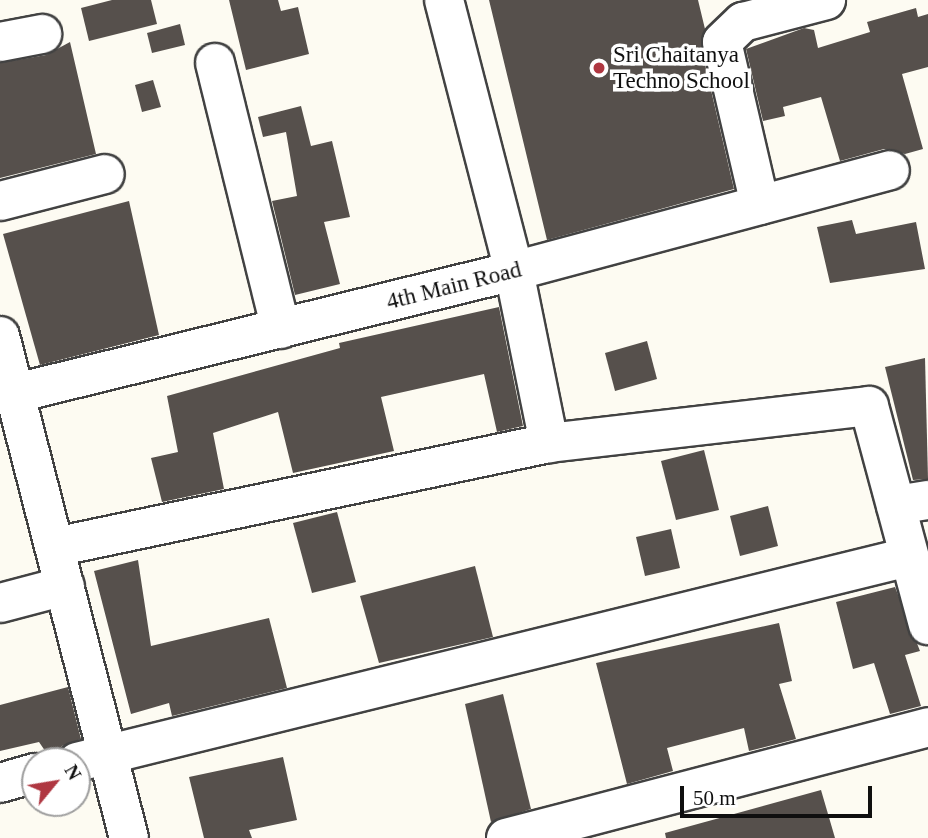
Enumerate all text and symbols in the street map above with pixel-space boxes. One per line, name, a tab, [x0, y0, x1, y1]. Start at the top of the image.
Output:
place label: Sri Chaitanya Techno School	[613, 41, 750, 95]
marker: Sri Chaitanya Techno School	[591, 60, 607, 76]
street label: 4th Main Road	[384, 256, 524, 316]
north arrow	[21, 747, 91, 817]
text: N	[60, 761, 85, 783]
scale bar	[683, 772, 876, 816]
text: 50 m	[693, 786, 736, 810]

